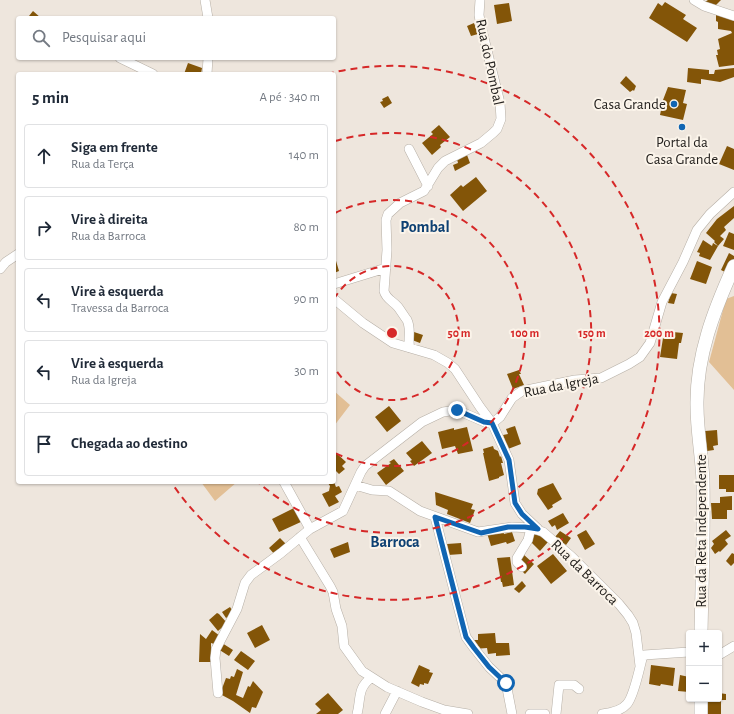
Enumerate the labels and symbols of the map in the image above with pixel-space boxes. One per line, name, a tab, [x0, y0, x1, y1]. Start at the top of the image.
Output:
street label: Rua do Pombal	[473, 18, 506, 106]
place label: Casa Grande	[594, 97, 666, 112]
marker: Casa Grande	[669, 99, 679, 109]
marker: Portal da Casa Grande	[677, 122, 687, 132]
place label: Portal da Casa Grande	[646, 135, 718, 167]
district label: Pombal	[400, 219, 450, 235]
centre of rings	[385, 326, 399, 340]
text: 50 m	[448, 327, 471, 339]
text: 100 m	[511, 327, 539, 339]
text: 150 m	[578, 327, 606, 339]
text: 200 m	[644, 327, 674, 339]
street label: Rua da Igreja	[522, 371, 600, 400]
route end	[448, 401, 466, 419]
street label: Rua da Reta Independente	[694, 454, 709, 608]
district label: Barroca	[370, 534, 420, 550]
street label: Rua da Barroca	[548, 537, 621, 608]
route start	[497, 674, 515, 692]

